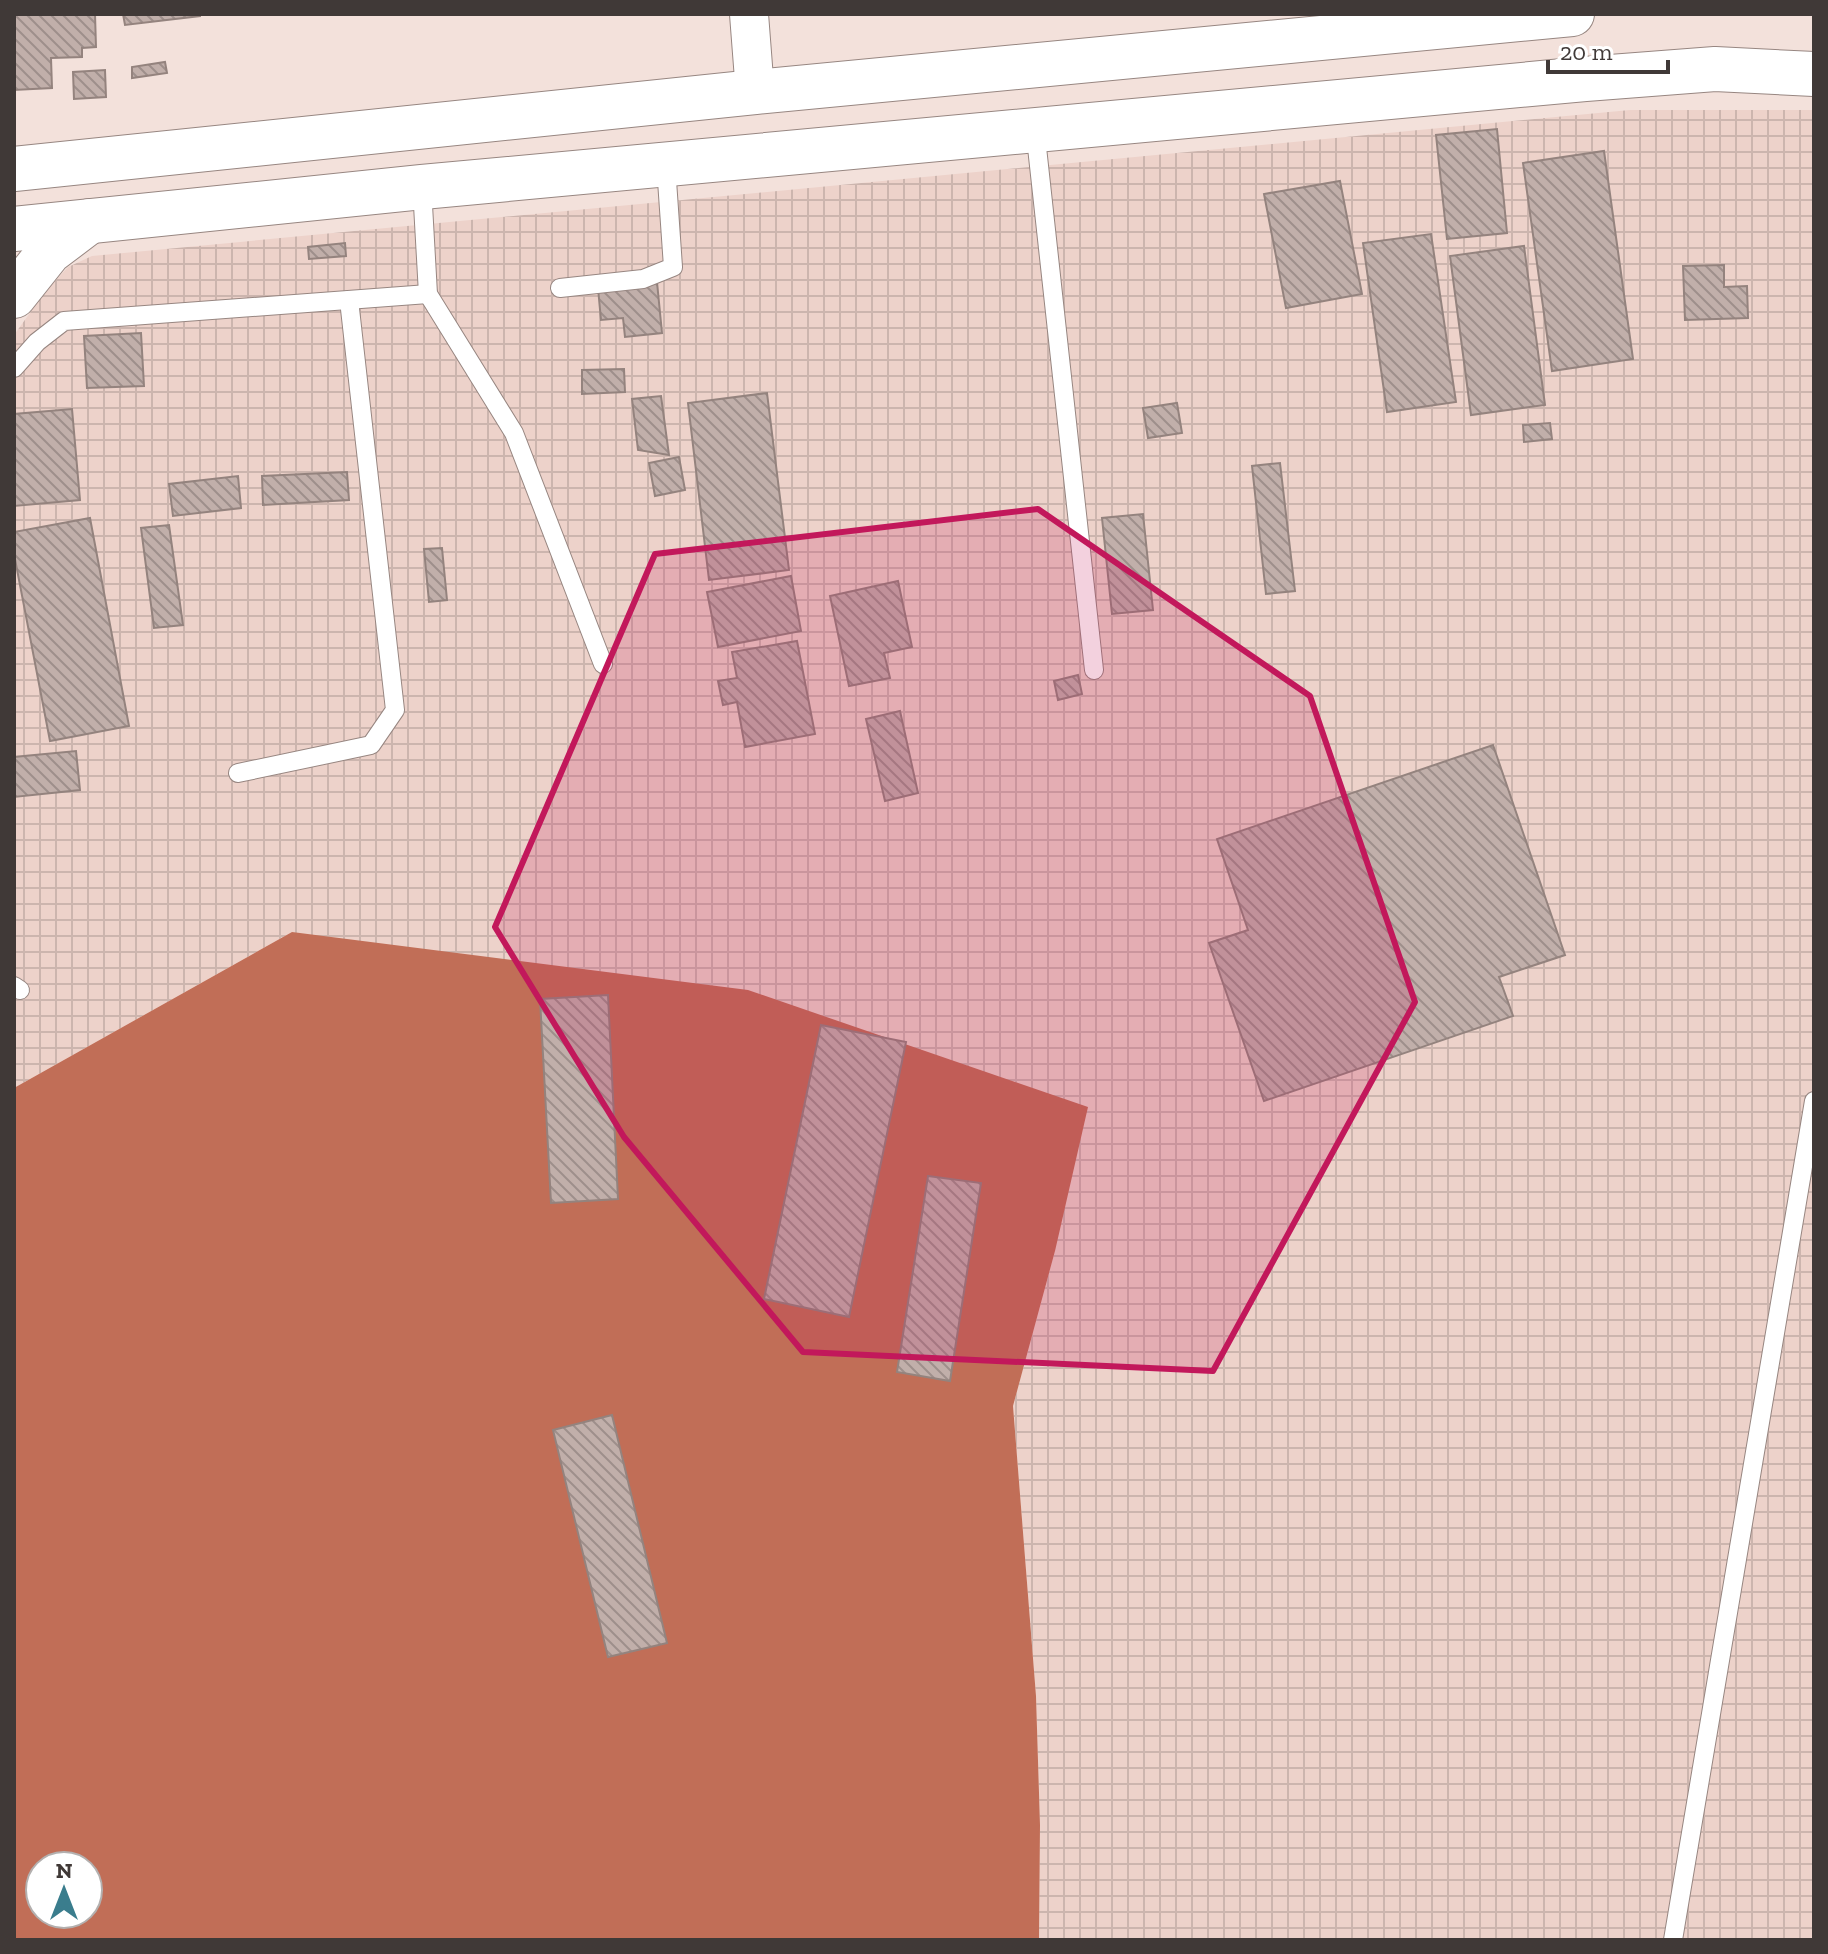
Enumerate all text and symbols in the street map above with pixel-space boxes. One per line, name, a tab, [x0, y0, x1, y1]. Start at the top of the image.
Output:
scale bar	[1548, 24, 1668, 74]
text: 20 m	[1560, 37, 1613, 66]
north arrow	[24, 1850, 104, 1930]
text: N	[56, 1857, 73, 1884]

